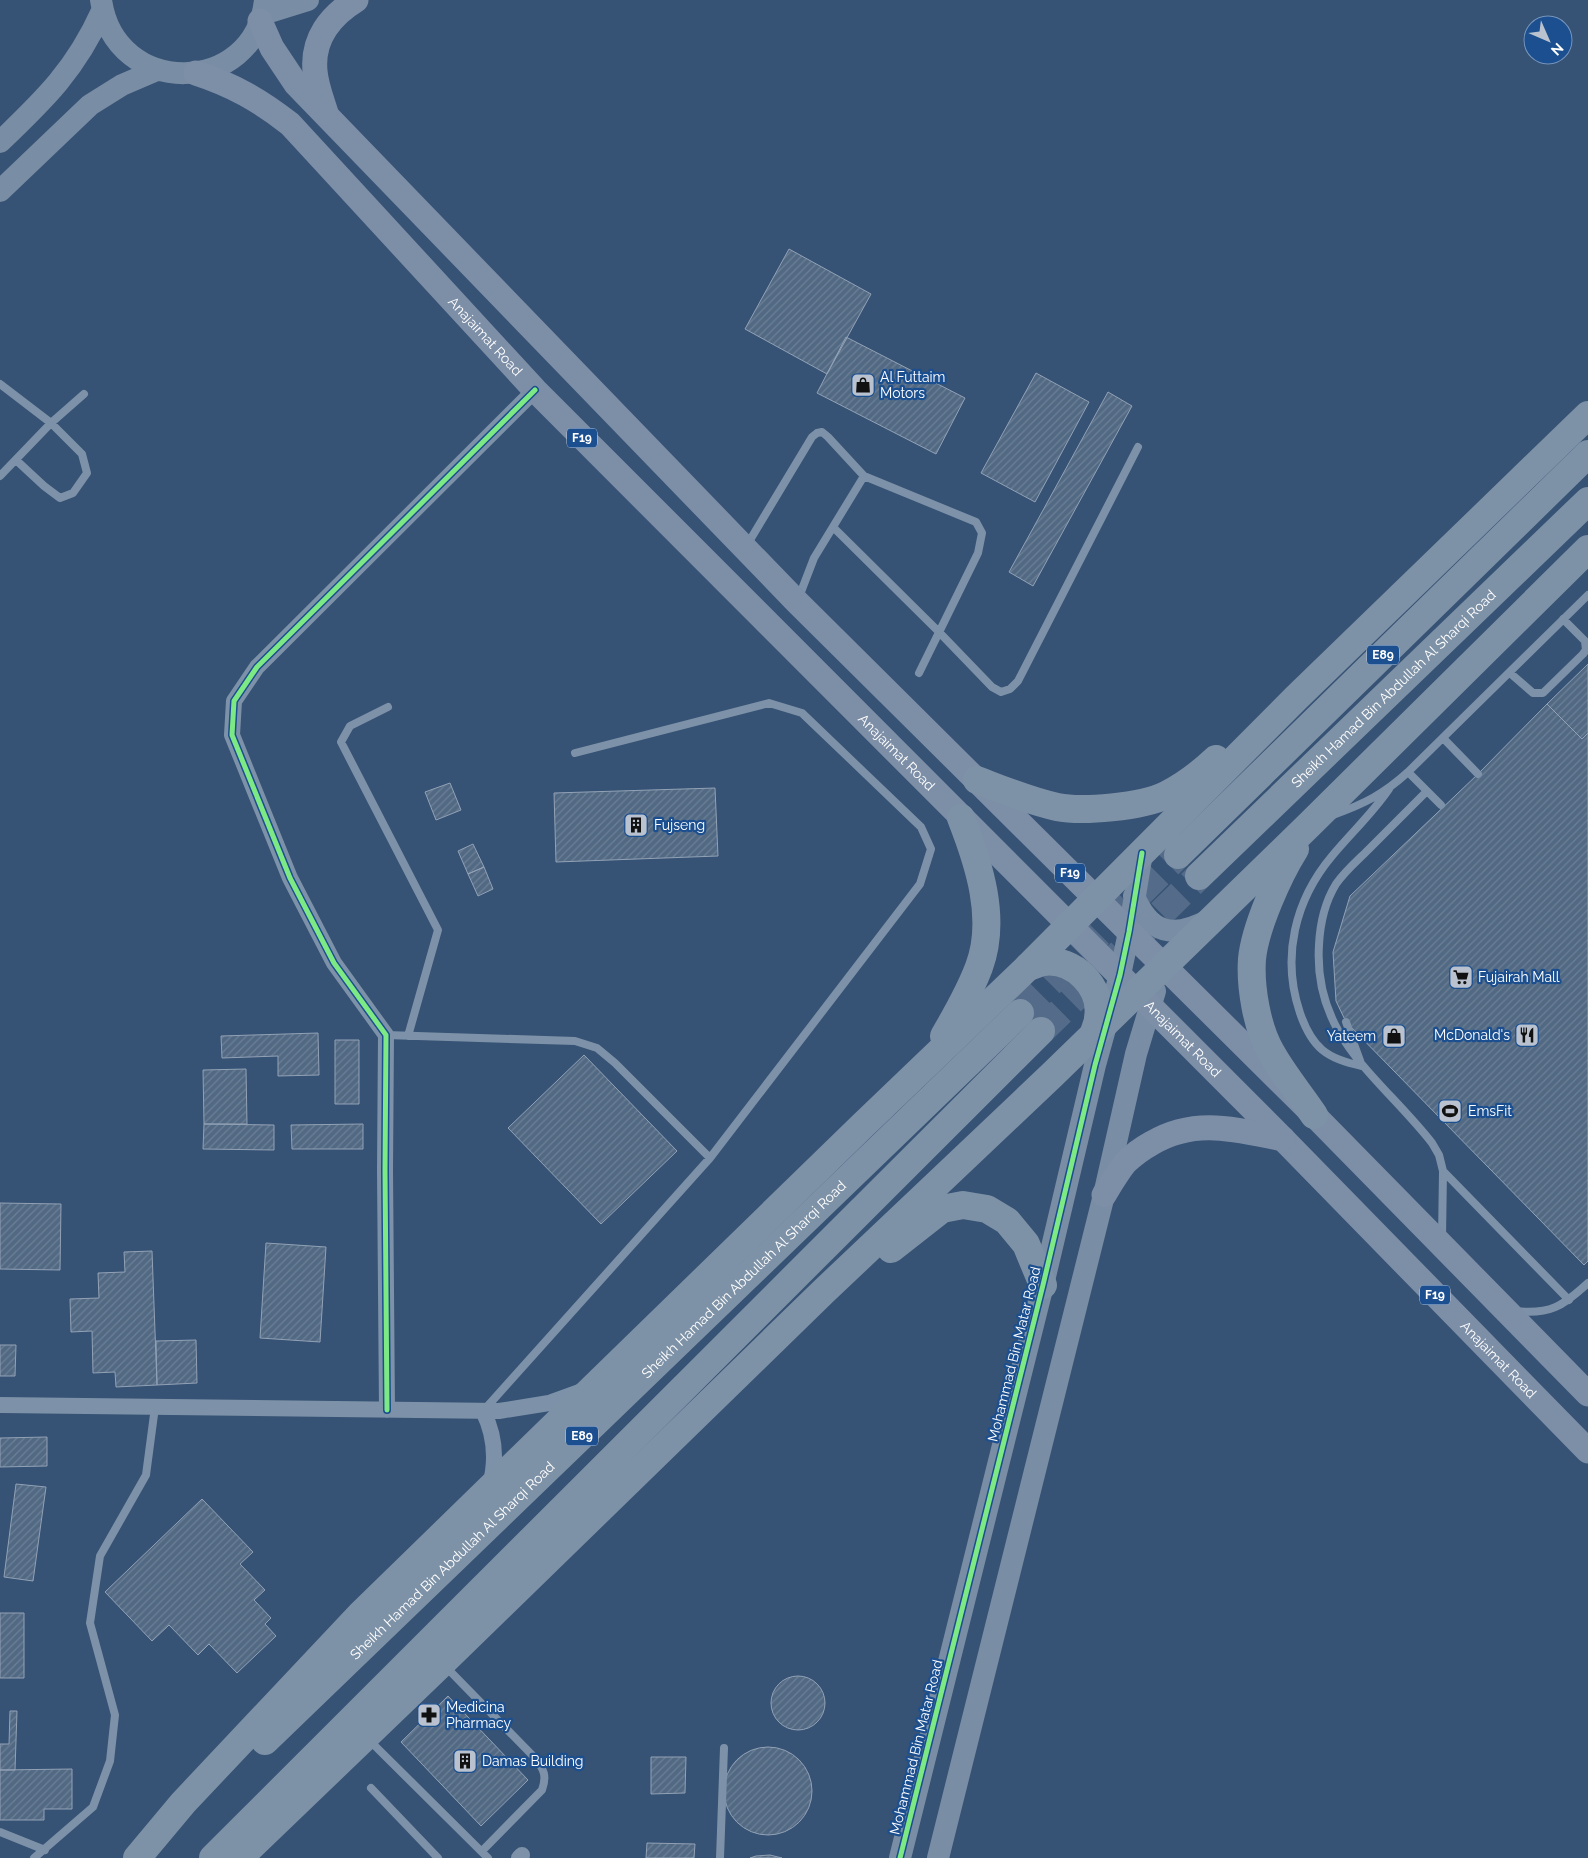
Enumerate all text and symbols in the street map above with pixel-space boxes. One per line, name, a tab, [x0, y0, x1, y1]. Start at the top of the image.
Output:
north arrow	[1523, 15, 1573, 65]
text: N	[1548, 40, 1567, 59]
street label: Anajaimat Road	[445, 293, 526, 379]
place label: Al Futtaim Motors	[880, 369, 945, 401]
shop icon: Al Futtaim Motors	[850, 372, 876, 398]
road number: F19	[567, 428, 597, 448]
street label: Sheikh Hamad Bin Abdullah Al Sharqi Road	[1288, 587, 1499, 791]
road number: E89	[1367, 646, 1399, 664]
street label: Anajaimat Road	[855, 711, 938, 794]
building icon: Fujseng	[623, 812, 649, 838]
place label: Fujseng	[654, 817, 705, 833]
road number: F19	[1055, 864, 1085, 882]
supermarket icon: Fujairah Mall	[1448, 964, 1474, 990]
place label: Fujairah Mall	[1478, 969, 1560, 985]
street label: Anajaimat Road	[1141, 997, 1224, 1080]
restaurant icon: McDonald's	[1514, 1022, 1540, 1048]
shop icon: Yateem	[1381, 1023, 1407, 1049]
place label: McDonald's	[1434, 1027, 1510, 1043]
place label: Yateem	[1327, 1028, 1376, 1044]
sports icon: EmsFit	[1437, 1098, 1463, 1124]
place label: EmsFit	[1468, 1103, 1512, 1119]
street label: Sheikh Hamad Bin Abdullah Al Sharqi Road	[638, 1177, 849, 1382]
street label: Mohammad Bin Matar Road	[984, 1265, 1044, 1443]
road number: F19	[1420, 1286, 1450, 1304]
street label: Anajaimat Road	[1457, 1318, 1540, 1401]
road number: E89	[566, 1426, 598, 1445]
street label: Sheikh Hamad Bin Abdullah Al Sharqi Road	[347, 1458, 558, 1663]
street label: Mohammad Bin Matar Road	[886, 1658, 946, 1836]
place label: Medicina Pharmacy	[446, 1699, 511, 1731]
pharmacy icon: Medicina Pharmacy	[416, 1702, 442, 1728]
building icon: Damas Building	[452, 1748, 478, 1774]
place label: Damas Building	[482, 1753, 584, 1769]

